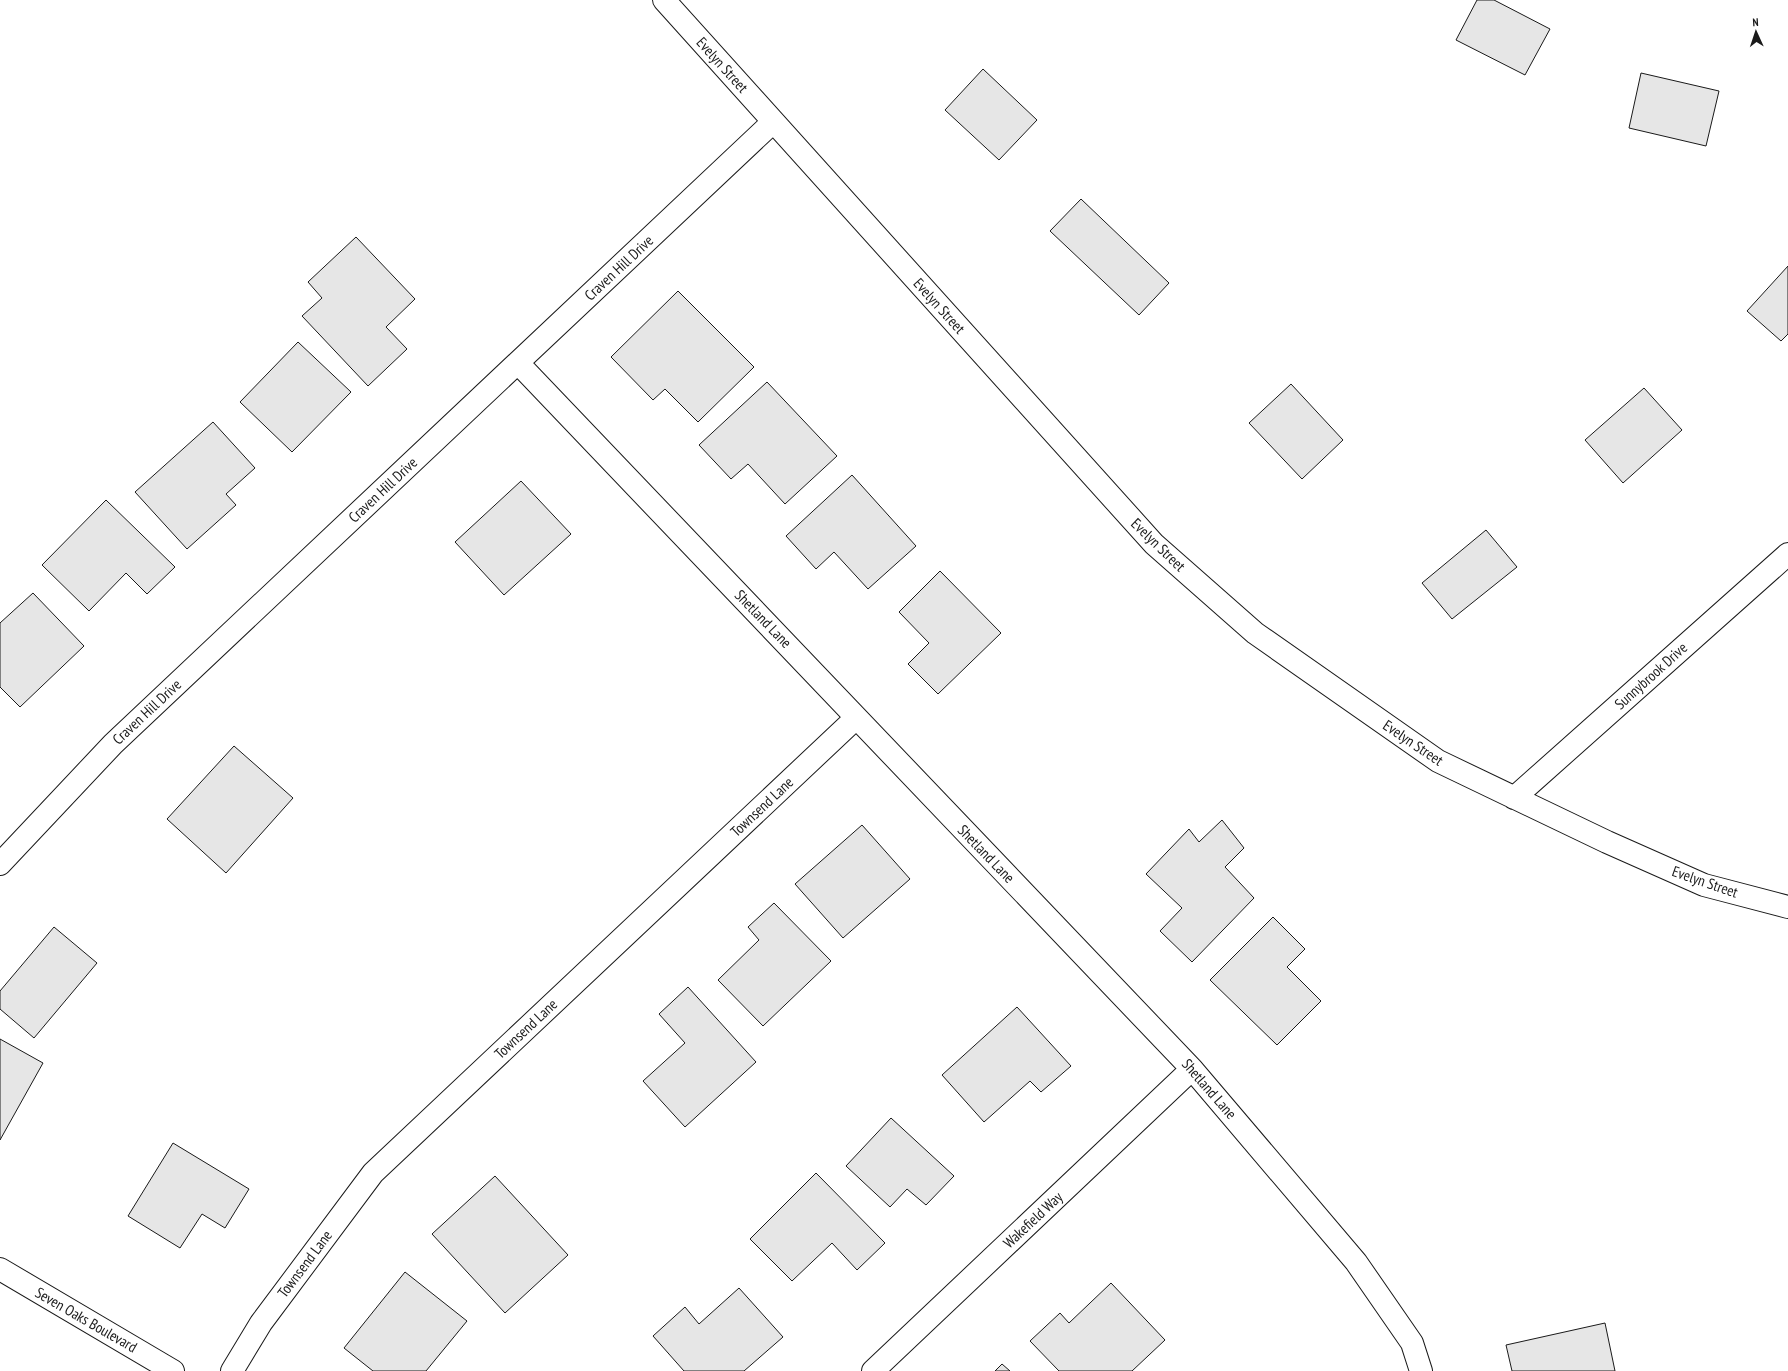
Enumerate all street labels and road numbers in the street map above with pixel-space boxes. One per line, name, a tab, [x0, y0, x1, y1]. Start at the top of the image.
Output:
street label: Evelyn Street	[692, 33, 752, 96]
street label: Craven Hill Drive	[580, 231, 657, 304]
street label: Evelyn Street	[909, 274, 969, 337]
street label: Craven Hill Drive	[344, 453, 421, 526]
street label: Evelyn Street	[1127, 514, 1190, 575]
street label: Shetland Lane	[731, 585, 796, 652]
street label: Sunnybrook Drive	[1610, 638, 1691, 713]
street label: Craven Hill Drive	[108, 675, 185, 748]
street label: Evelyn Street	[1380, 716, 1447, 770]
street label: Townsend Lane	[726, 773, 797, 841]
street label: Shetland Lane	[954, 820, 1019, 887]
street label: Evelyn Street	[1670, 861, 1741, 902]
street label: Townsend Lane	[490, 995, 561, 1063]
street label: Shetland Lane	[1178, 1055, 1241, 1123]
street label: Wakefield Way	[999, 1187, 1067, 1252]
street label: Townsend Lane	[273, 1226, 336, 1301]
street label: Seven Oaks Boulevard	[32, 1283, 141, 1356]

